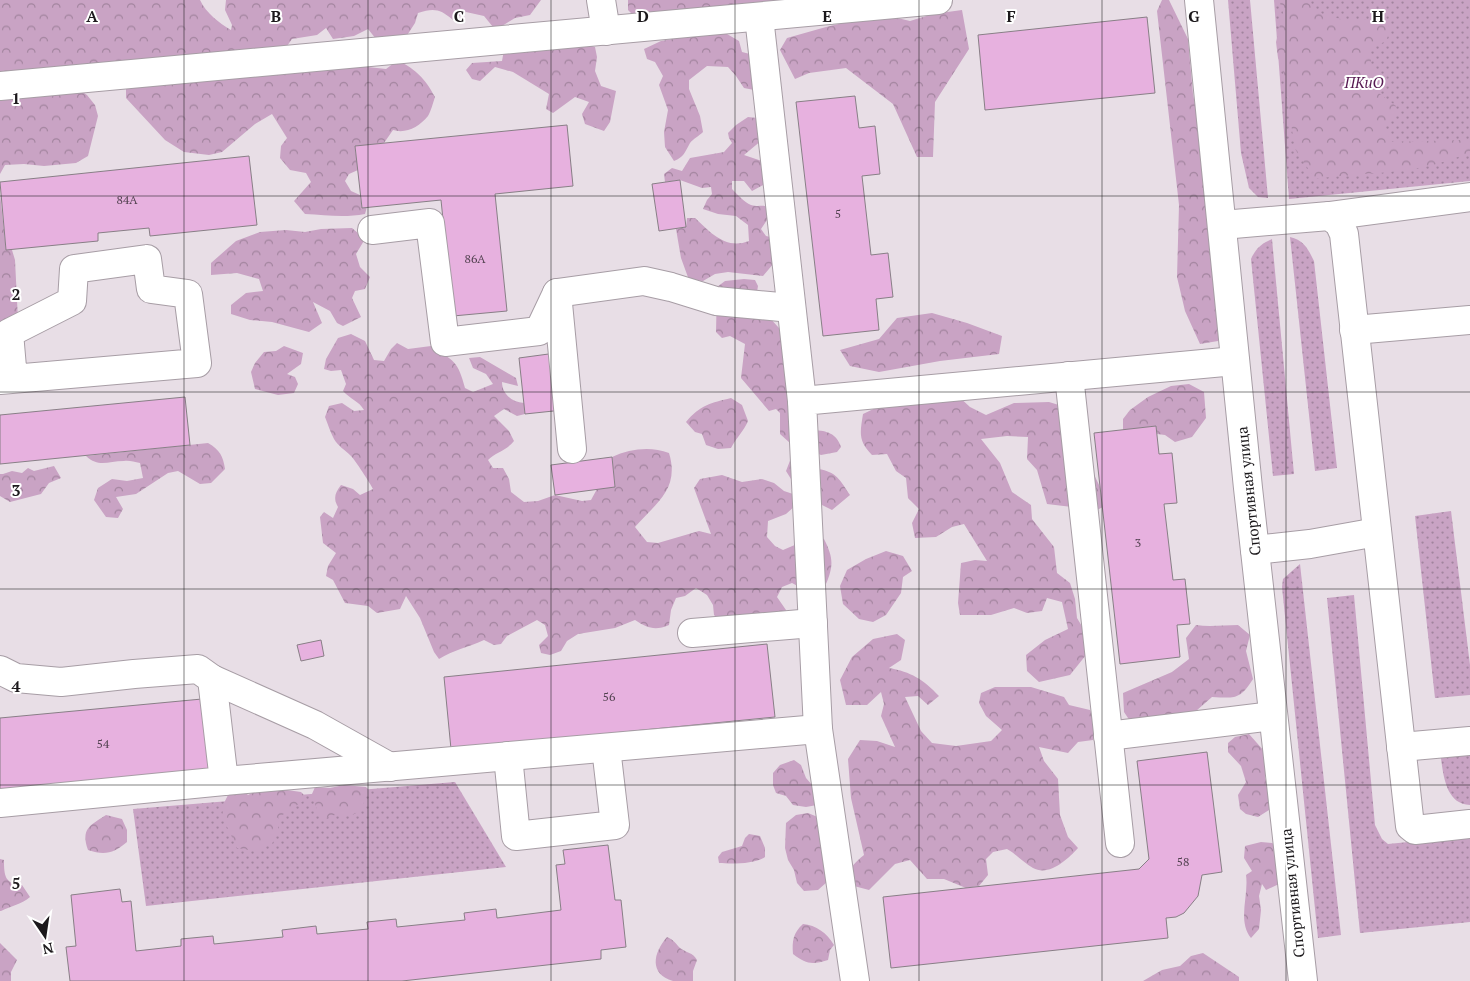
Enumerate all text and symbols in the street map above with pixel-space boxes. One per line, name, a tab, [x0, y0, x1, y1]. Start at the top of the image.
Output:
text: A	[86, 5, 98, 27]
text: B	[271, 5, 281, 27]
text: C	[454, 5, 464, 27]
text: D	[637, 5, 649, 27]
text: E	[822, 5, 832, 27]
text: F	[1006, 5, 1016, 27]
text: G	[1188, 5, 1200, 27]
text: H	[1372, 5, 1384, 27]
park label: ПКиО	[1343, 72, 1384, 92]
text: 1	[11, 87, 21, 109]
house number: 84А	[117, 192, 138, 207]
house number: 5	[835, 206, 841, 221]
house number: 86А	[465, 251, 486, 266]
text: 2	[11, 283, 21, 305]
street label: Спортивная улица	[1231, 425, 1265, 557]
text: 3	[11, 479, 21, 501]
house number: 3	[1135, 535, 1141, 550]
text: 4	[11, 675, 21, 697]
house number: 56	[603, 689, 616, 704]
house number: 54	[97, 736, 110, 751]
street label: Спортивная улица	[1275, 827, 1309, 959]
house number: 58	[1177, 854, 1189, 869]
text: 5	[11, 872, 21, 894]
north arrow	[20, 911, 70, 961]
text: N	[40, 939, 55, 960]

